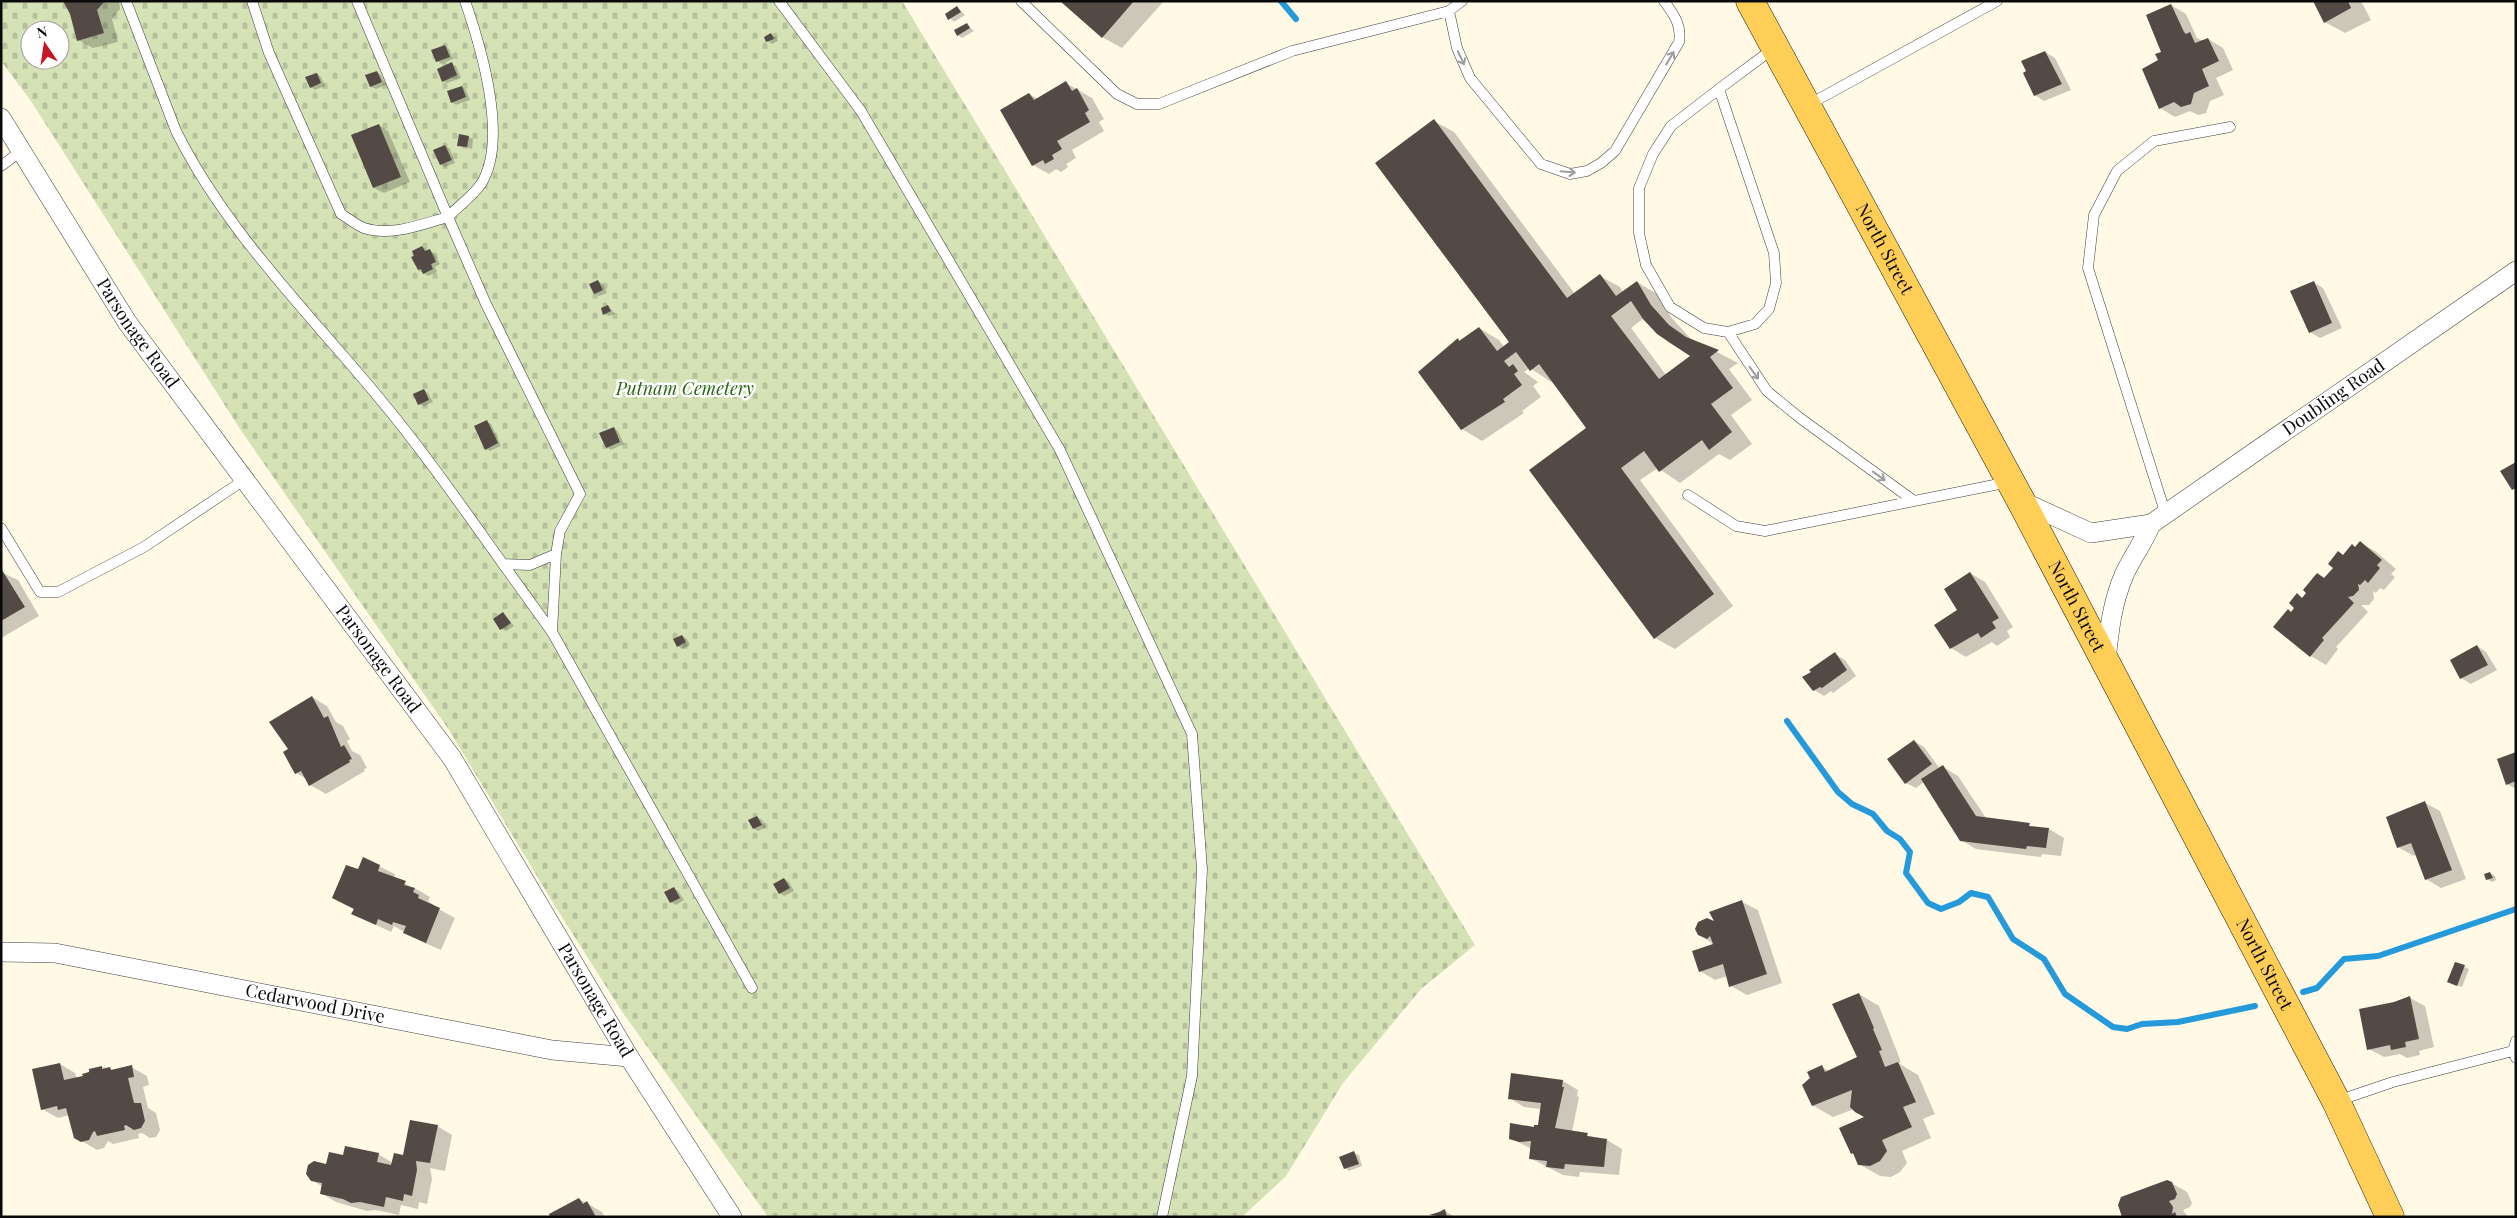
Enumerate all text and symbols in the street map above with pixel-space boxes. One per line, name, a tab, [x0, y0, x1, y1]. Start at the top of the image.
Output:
north arrow	[20, 20, 70, 70]
text: N	[35, 21, 49, 42]
one-way arrow	[1457, 50, 1466, 65]
one-way arrow	[1665, 51, 1675, 65]
one-way arrow	[1560, 167, 1576, 177]
street label: North Street	[1851, 199, 1920, 299]
street label: Parsonage Road	[92, 273, 185, 393]
street label: Doubling Road	[2277, 352, 2389, 440]
one-way arrow	[1749, 366, 1759, 380]
park label: Putnam Cemetery	[615, 376, 754, 400]
one-way arrow	[1872, 471, 1886, 481]
street label: North Street	[2043, 556, 2112, 657]
street label: Parsonage Road	[331, 599, 427, 718]
street label: North Street	[2231, 914, 2299, 1014]
street label: Parsonage Road	[553, 938, 640, 1062]
street label: Cedarwood Drive	[244, 977, 387, 1028]

